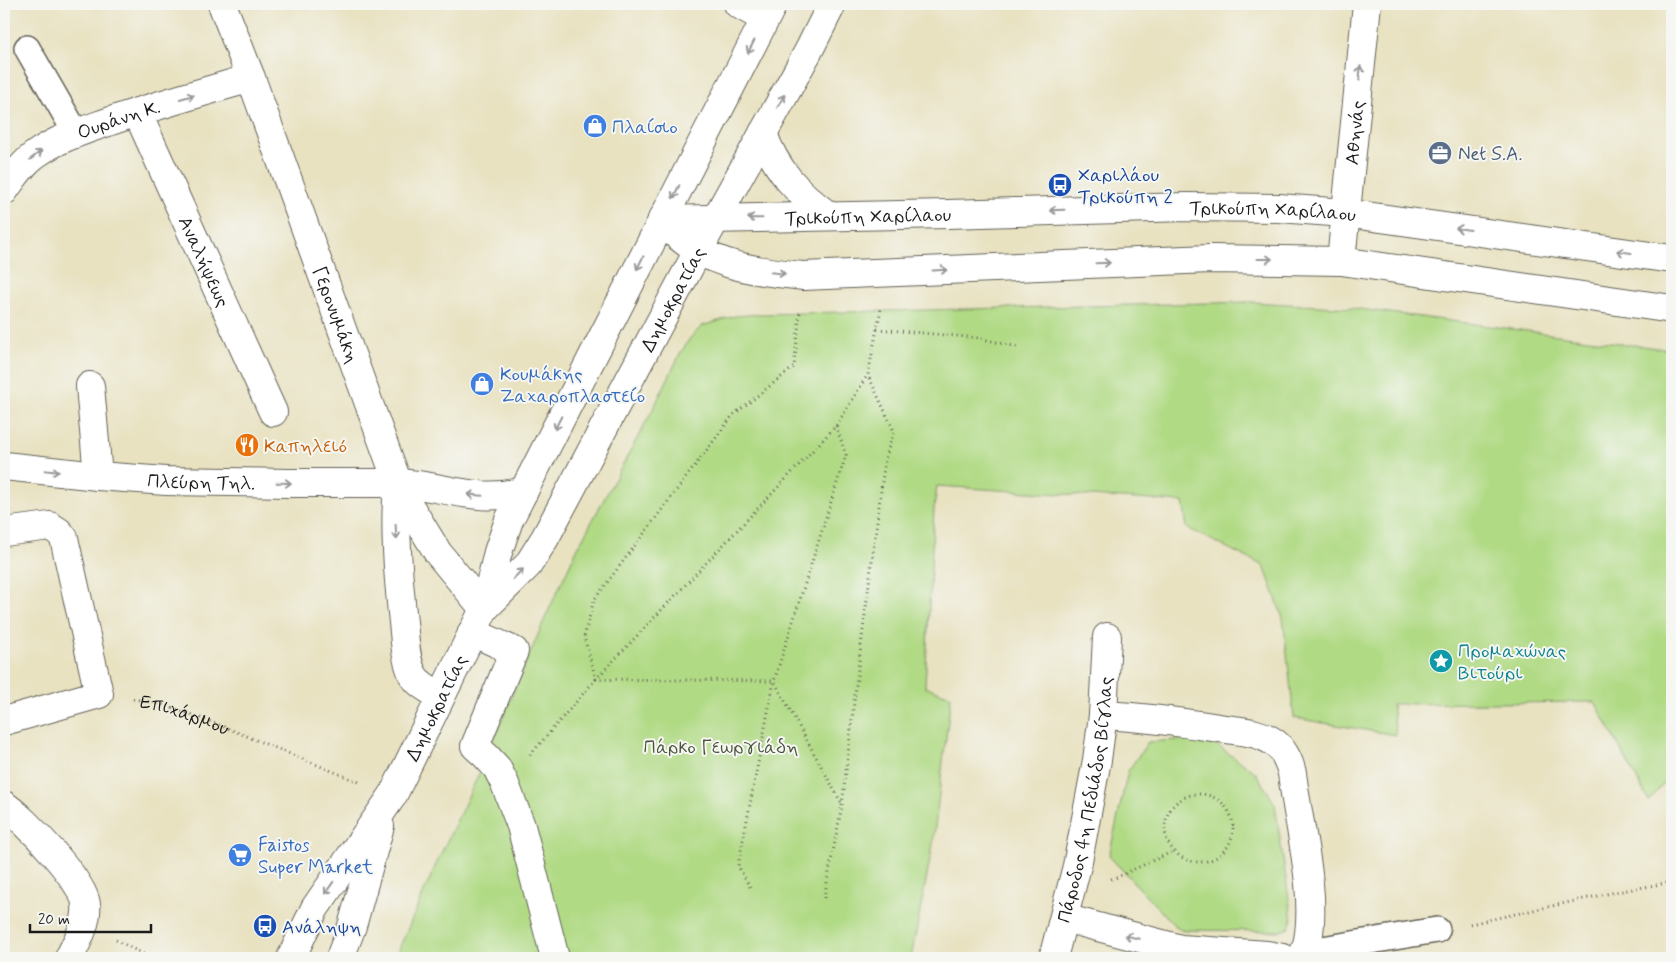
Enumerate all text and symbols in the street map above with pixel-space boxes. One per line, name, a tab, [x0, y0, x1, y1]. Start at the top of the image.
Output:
one-way arrow	[746, 39, 755, 54]
one-way arrow	[1355, 65, 1365, 81]
one-way arrow	[178, 92, 194, 101]
one-way arrow	[777, 94, 786, 109]
street label: Ουράνη Κ.	[74, 95, 163, 146]
street label: Αθηνάς	[1340, 100, 1371, 166]
shop icon: Πλαίσιο	[582, 113, 608, 139]
place label: Πλαίσιο	[612, 115, 678, 140]
office icon: Net S.A.	[1427, 140, 1453, 166]
place label: Net S.A.	[1458, 142, 1522, 167]
one-way arrow	[29, 150, 43, 160]
place label: Χαριλάου Τρικούπη 2	[1078, 163, 1173, 210]
bus stop icon: Χαριλάου Τρικούπη 2	[1047, 172, 1073, 198]
one-way arrow	[671, 184, 681, 199]
street label: Τρικούπη Χαρίλαου	[1189, 196, 1357, 228]
street label: Τρικούπη Χαρίλαου	[784, 203, 952, 231]
one-way arrow	[1049, 206, 1065, 215]
street label: Αναλήψεως	[172, 213, 235, 311]
one-way arrow	[747, 213, 763, 223]
one-way arrow	[1455, 224, 1471, 234]
street label: Δημοκρατίας	[636, 243, 712, 357]
one-way arrow	[1616, 247, 1632, 257]
one-way arrow	[1256, 254, 1273, 264]
one-way arrow	[635, 255, 644, 270]
one-way arrow	[1094, 258, 1110, 268]
street label: Γερονυμάκη	[306, 263, 364, 367]
one-way arrow	[932, 266, 948, 275]
one-way arrow	[770, 268, 786, 278]
place label: Κουμάκης Ζαχαροπλαστείο	[500, 362, 645, 409]
shop icon: Κουμάκης Ζαχαροπλαστείο	[469, 371, 495, 397]
one-way arrow	[553, 416, 563, 431]
restaurant icon: Καπηλειό	[234, 432, 260, 458]
place label: Καπηλειό	[264, 434, 347, 459]
one-way arrow	[44, 466, 60, 476]
street label: Πλεύρη Τηλ.	[146, 469, 255, 496]
one-way arrow	[276, 478, 292, 488]
one-way arrow	[468, 490, 484, 500]
one-way arrow	[392, 523, 401, 539]
one-way arrow	[512, 568, 525, 580]
place label: Προμαχώνας Βιτούρι	[1458, 639, 1566, 686]
place icon: Προμαχώνας Βιτούρι	[1428, 648, 1454, 674]
street label: Δημοκρατίας	[400, 651, 474, 766]
street label: Πάροδος 4η Πεδιάδος Βίγλας	[1052, 676, 1119, 925]
street label: Επιχάρμου	[138, 689, 233, 742]
park label: Πάρκο Γεωργιάδη	[644, 735, 798, 760]
place label: Faistos Super Market	[258, 833, 373, 880]
supermarket icon: Faistos Super Market	[227, 842, 253, 868]
one-way arrow	[324, 881, 334, 895]
scale bar	[30, 902, 151, 934]
text: 20 m	[38, 910, 70, 930]
bus stop icon: Ανάληψη	[252, 913, 278, 939]
place label: Ανάληψη	[282, 915, 361, 940]
one-way arrow	[1124, 931, 1140, 941]

